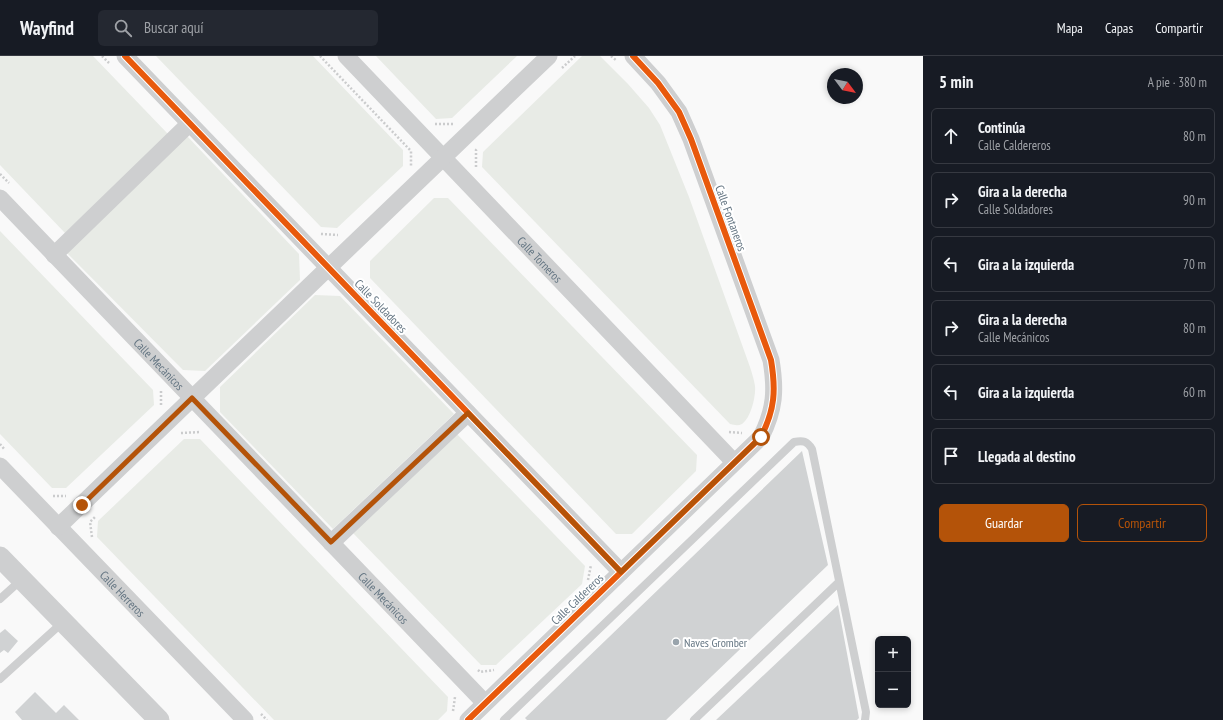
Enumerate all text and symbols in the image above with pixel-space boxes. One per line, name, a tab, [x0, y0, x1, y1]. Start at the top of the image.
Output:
search box	[98, 10, 378, 46]
text: Wayfind	[20, 16, 74, 40]
icon: search	[112, 17, 134, 39]
text: Buscar aquí	[144, 18, 204, 37]
text: Mapa	[1057, 19, 1083, 37]
text: Capas	[1105, 19, 1133, 37]
text: Compartir	[1155, 19, 1203, 37]
north arrow	[827, 68, 863, 104]
text: 5 min	[939, 71, 973, 93]
text: A pie · 380 m	[1148, 74, 1207, 91]
text: Continúa	[978, 118, 1025, 137]
icon: ahead	[940, 125, 962, 147]
text: 80 m	[1183, 128, 1206, 145]
text: Calle Caldereros	[978, 137, 1051, 154]
text: Gira a la derecha	[978, 182, 1067, 201]
street label: Calle Fontaneros	[712, 183, 750, 253]
icon: right	[940, 189, 962, 211]
text: 90 m	[1183, 192, 1206, 209]
text: Calle Soldadores	[978, 201, 1053, 218]
street label: Calle Torneros	[515, 233, 566, 285]
icon: left	[940, 253, 962, 275]
text: Gira a la izquierda	[978, 255, 1074, 274]
text: 70 m	[1183, 256, 1206, 273]
street label: Calle Soldadores	[352, 276, 410, 336]
text: Gira a la derecha	[978, 310, 1067, 329]
icon: right	[940, 317, 962, 339]
text: 80 m	[1183, 320, 1206, 337]
text: Calle Mecánicos	[978, 329, 1050, 346]
street label: Calle Mecánicos	[131, 335, 188, 393]
icon: left	[940, 381, 962, 403]
text: Gira a la izquierda	[978, 383, 1074, 402]
text: 60 m	[1183, 384, 1206, 401]
route start	[752, 428, 770, 446]
icon: arrive	[940, 445, 962, 467]
text: Llegada al destino	[978, 447, 1076, 466]
route end	[73, 496, 91, 514]
button: Guardar	[939, 504, 1069, 542]
button: Compartir	[1077, 504, 1207, 542]
street label: Calle Herreros	[97, 567, 149, 620]
street label: Calle Mecánicos	[355, 569, 412, 627]
street label: Calle Caldereros	[548, 570, 606, 628]
place label: Naves Gromber	[684, 635, 748, 650]
map controls	[875, 636, 911, 708]
button: +	[875, 636, 911, 672]
marker: Naves Gromber	[671, 637, 681, 647]
button: −	[875, 672, 911, 708]

